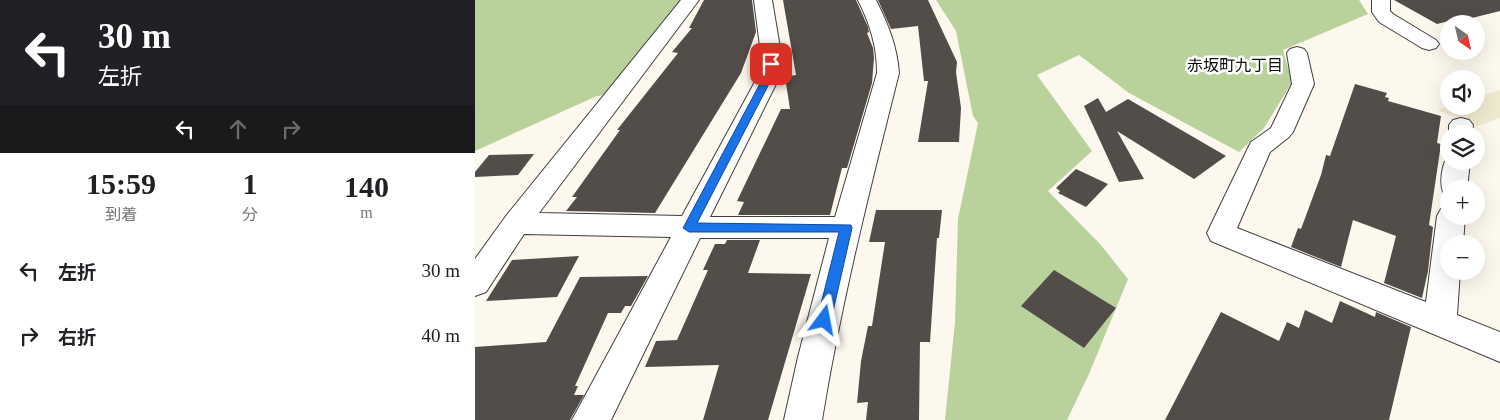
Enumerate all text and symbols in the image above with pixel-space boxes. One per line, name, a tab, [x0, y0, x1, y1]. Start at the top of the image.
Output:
north arrow	[1440, 15, 1485, 60]
map controls	[1440, 15, 1485, 280]
text: 30 m	[98, 17, 171, 56]
icon: left	[15, 20, 80, 85]
pin	[750, 43, 792, 85]
icon: arrive	[757, 50, 785, 78]
district label: 赤坂町九丁目	[1187, 57, 1283, 74]
text: 左折	[98, 64, 142, 89]
button: sound	[1440, 70, 1485, 115]
icon: left	[171, 115, 199, 143]
icon: ahead	[224, 115, 252, 143]
icon: right	[277, 115, 305, 143]
button: layers	[1440, 125, 1485, 170]
text: 15:59	[86, 167, 156, 200]
text: 1	[242, 167, 257, 200]
text: 140	[344, 170, 389, 203]
button: +	[1440, 180, 1485, 225]
text: m	[360, 204, 373, 221]
text: 到着	[105, 206, 137, 223]
text: 分	[242, 206, 258, 223]
button: −	[1440, 235, 1485, 280]
icon: left	[15, 257, 43, 285]
text: 30 m	[421, 260, 460, 281]
text: 左折	[58, 262, 96, 283]
position arrow	[797, 293, 849, 345]
icon: right	[15, 322, 43, 350]
text: 40 m	[421, 325, 460, 346]
text: 右折	[58, 327, 96, 348]

